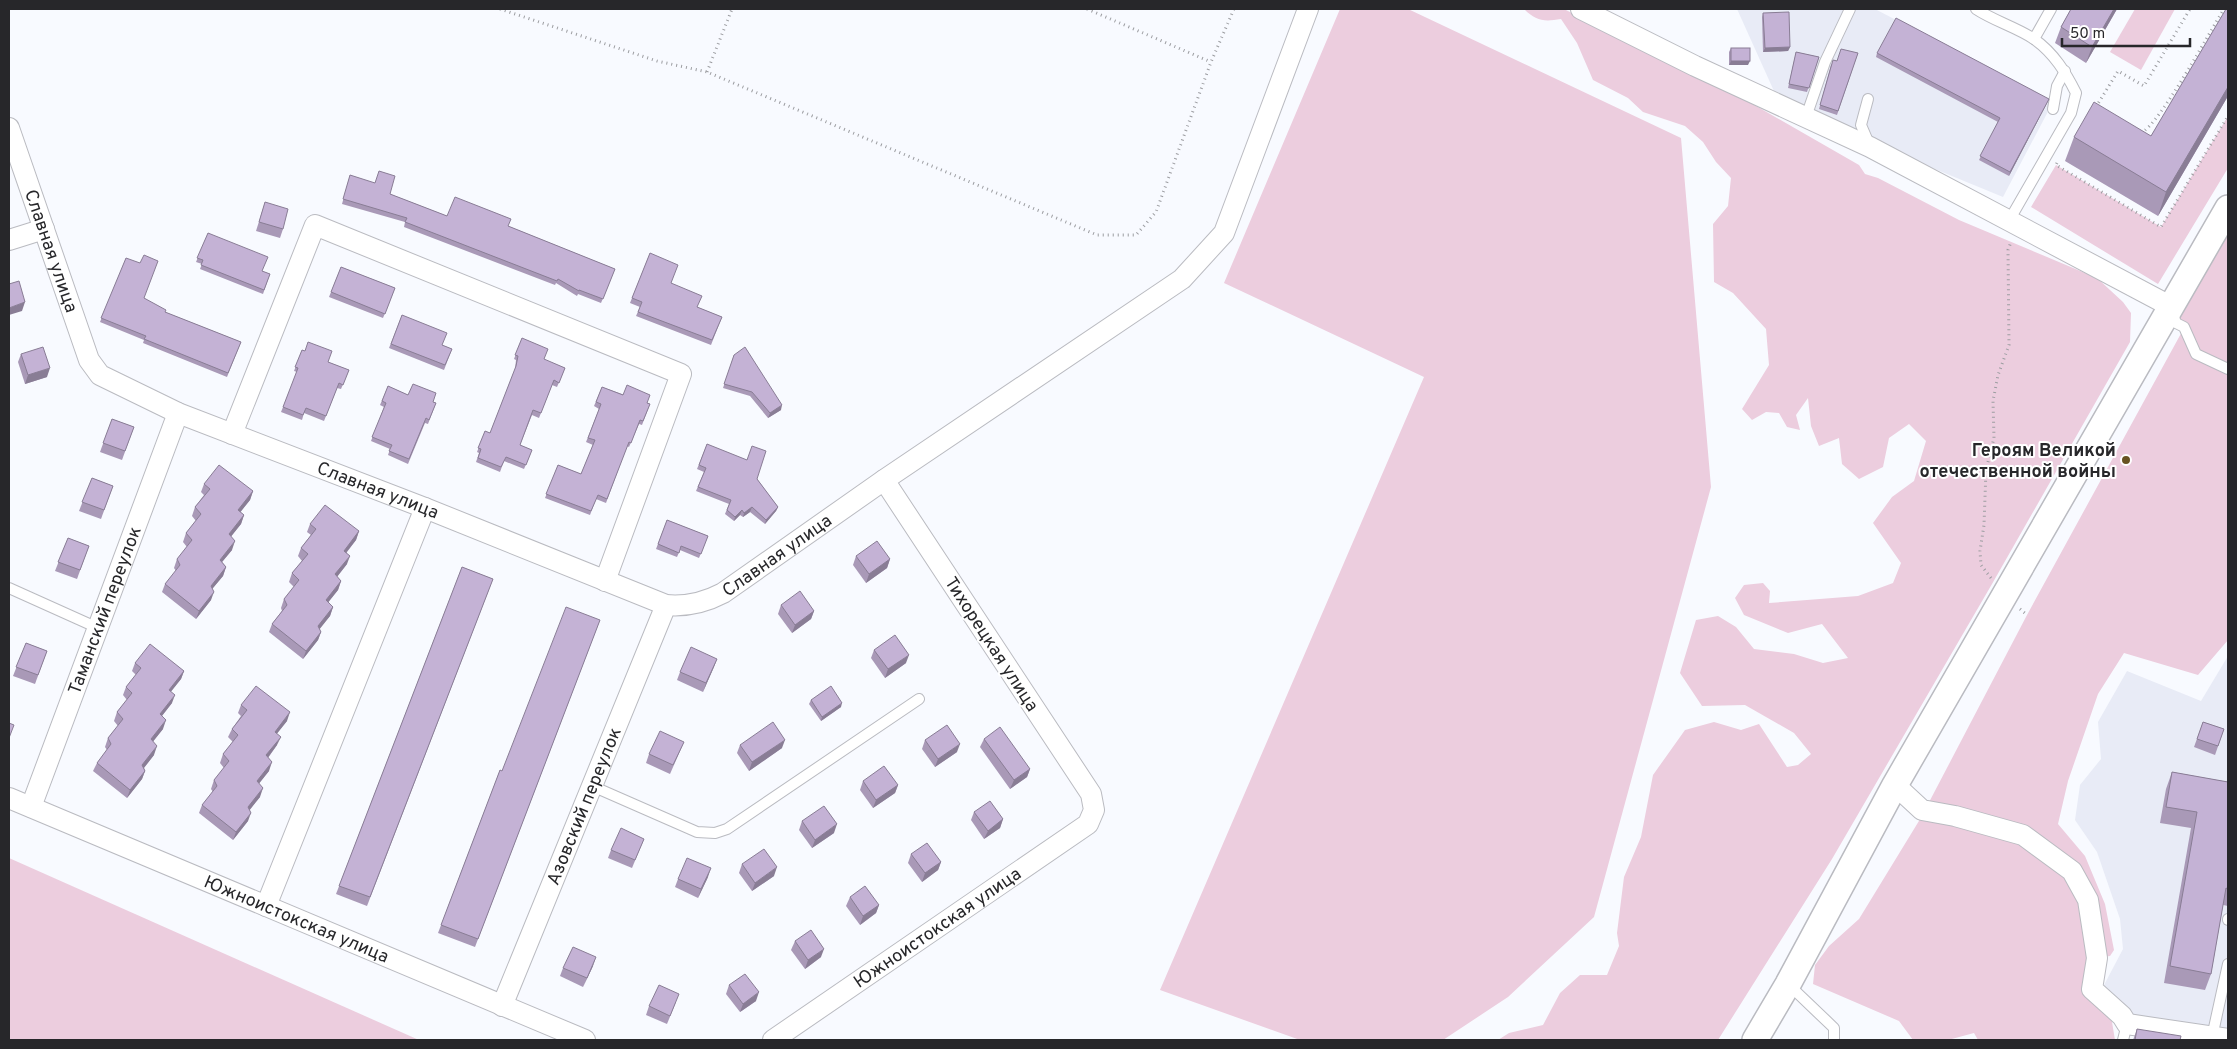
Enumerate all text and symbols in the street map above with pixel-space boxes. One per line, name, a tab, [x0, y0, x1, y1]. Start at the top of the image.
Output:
scale bar	[2062, 15, 2190, 47]
text: 50 m	[2070, 25, 2105, 44]
street label: Славная улица	[18, 187, 82, 316]
place label: Героям Великой отечественной войны	[1919, 440, 2116, 484]
marker: Героям Великой отечественной войны	[2120, 454, 2132, 466]
street label: Славная улица	[313, 457, 442, 525]
street label: Славная улица	[718, 510, 837, 603]
street label: Таманский переулок	[64, 523, 148, 698]
street label: Тихорецкая улица	[939, 573, 1043, 717]
street label: Азовский переулок	[543, 724, 628, 889]
street label: Южноистокская улица	[850, 863, 1026, 994]
street label: Южноистокская улица	[200, 871, 392, 969]

